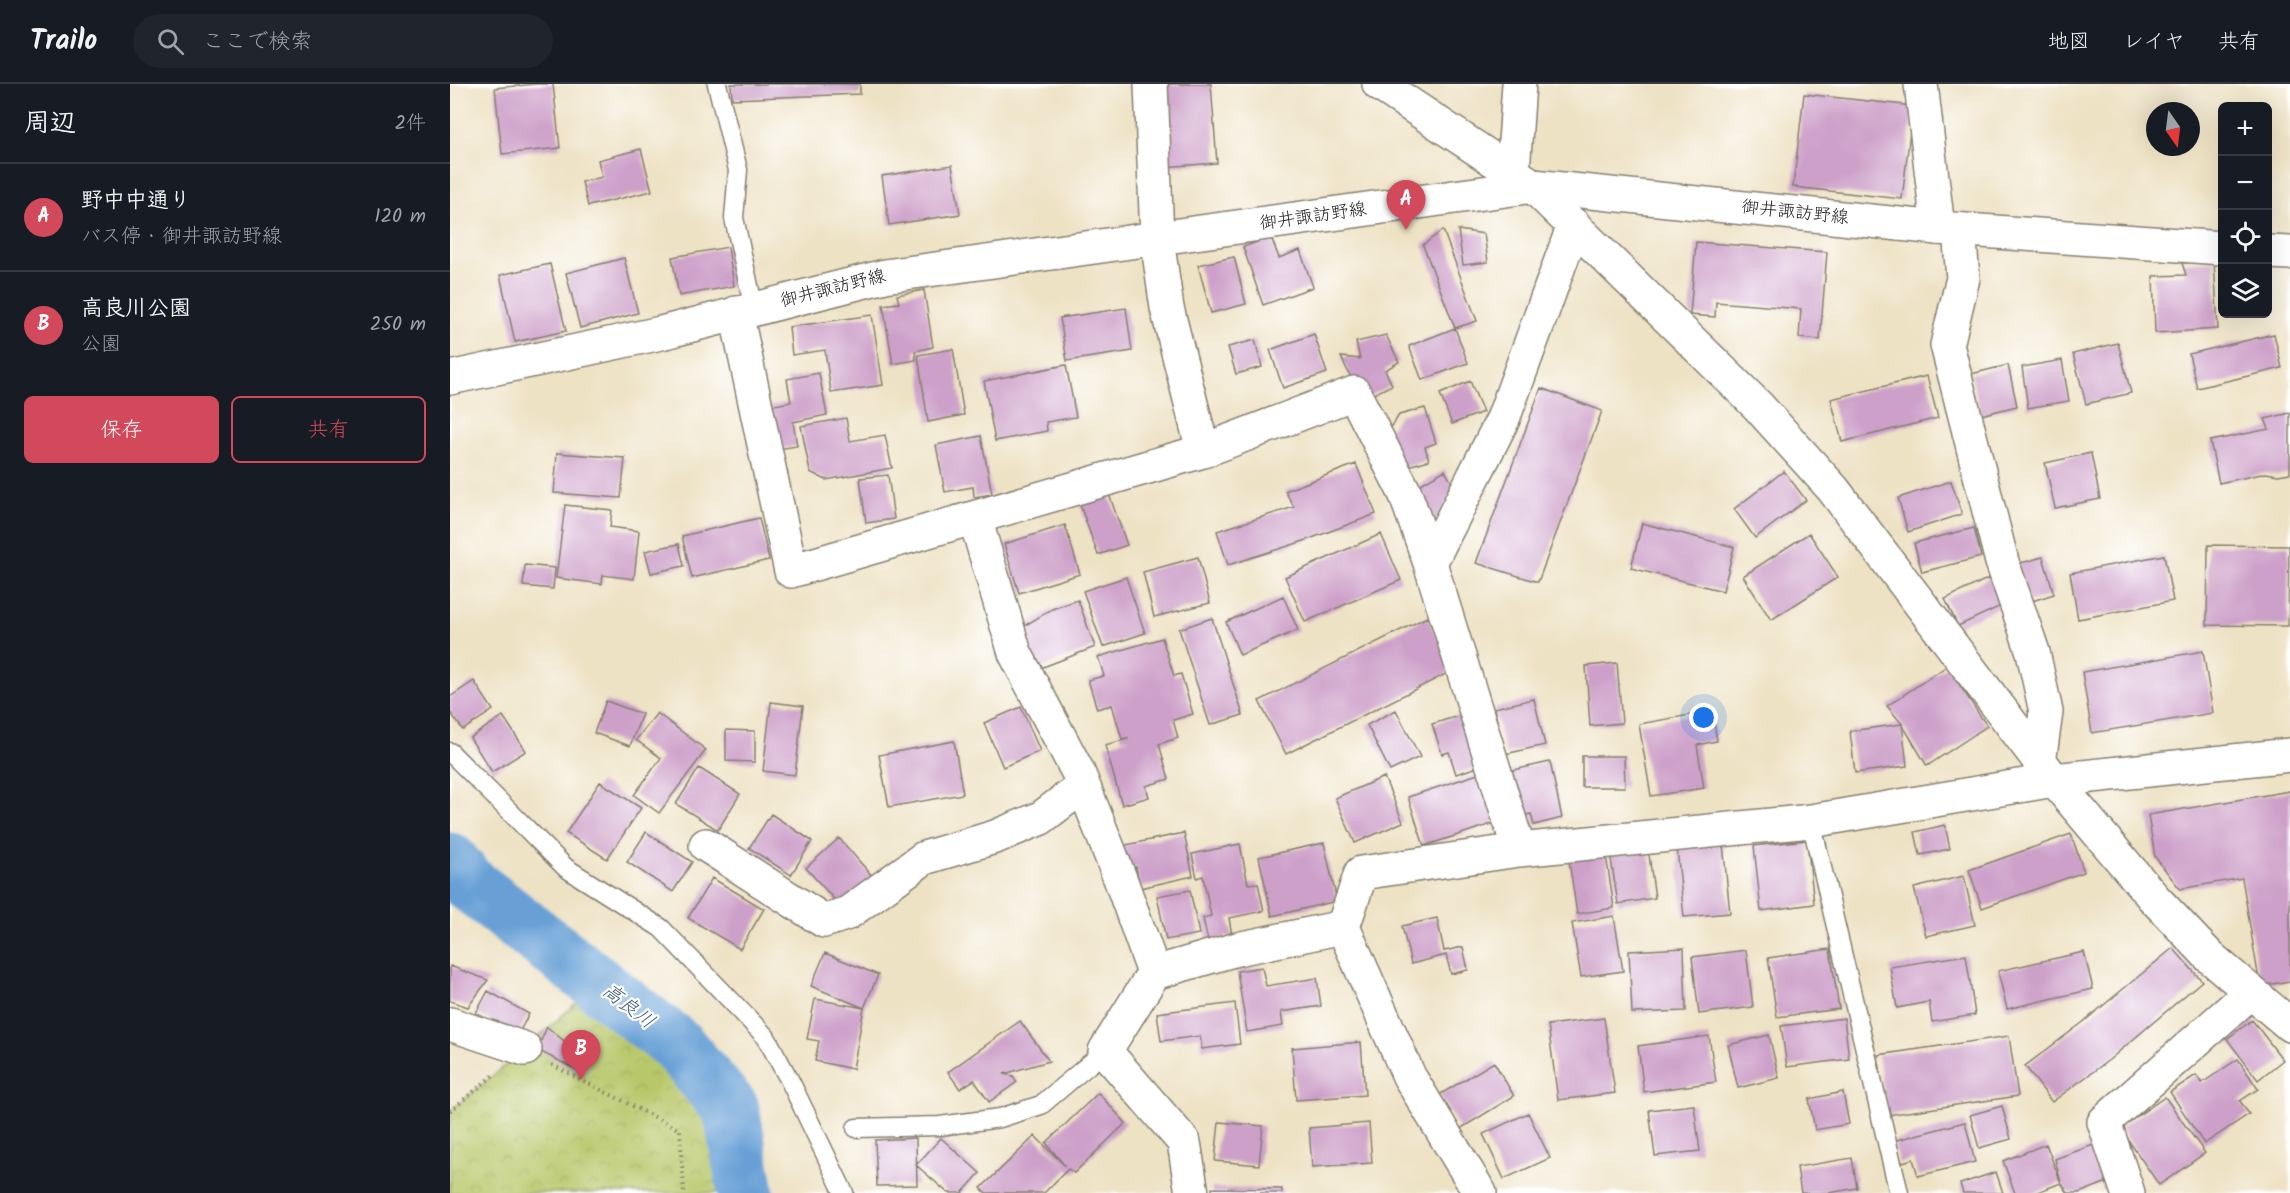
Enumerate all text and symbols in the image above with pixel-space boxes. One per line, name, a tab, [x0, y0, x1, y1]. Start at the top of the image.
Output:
search box	[133, 14, 553, 68]
text: Trailo	[30, 19, 97, 64]
icon: search	[154, 25, 187, 58]
text: ここで検索	[202, 25, 312, 60]
text: 地図	[2048, 26, 2090, 59]
text: レイヤ	[2123, 26, 2185, 59]
text: 共有	[2218, 26, 2260, 59]
north arrow	[2146, 102, 2200, 156]
map controls	[2218, 102, 2272, 318]
button: +	[2218, 102, 2272, 156]
text: 周辺	[24, 103, 76, 145]
text: 2件	[394, 108, 426, 140]
button: −	[2218, 156, 2272, 210]
pin: A	[1386, 180, 1426, 230]
text: 野中中通り	[81, 184, 191, 219]
street label: 御井諏訪野線	[1740, 193, 1850, 233]
street label: 御井諏訪野線	[1258, 195, 1368, 239]
text: A	[37, 201, 50, 233]
text: 120 m	[374, 201, 426, 233]
button: locate	[2218, 210, 2272, 264]
text: バス停 · 御井諏訪野線	[81, 221, 282, 253]
street label: 御井諏訪野線	[777, 262, 889, 316]
button: layers	[2218, 264, 2272, 318]
text: 高良川公園	[81, 292, 191, 327]
text: B	[37, 309, 50, 341]
text: 250 m	[370, 309, 426, 341]
text: 公園	[81, 329, 121, 361]
button: 保存	[24, 396, 219, 463]
button: 共有	[231, 396, 426, 463]
your location	[1689, 703, 1718, 732]
water label: 高良川	[595, 976, 661, 1038]
pin: B	[562, 1030, 600, 1080]

